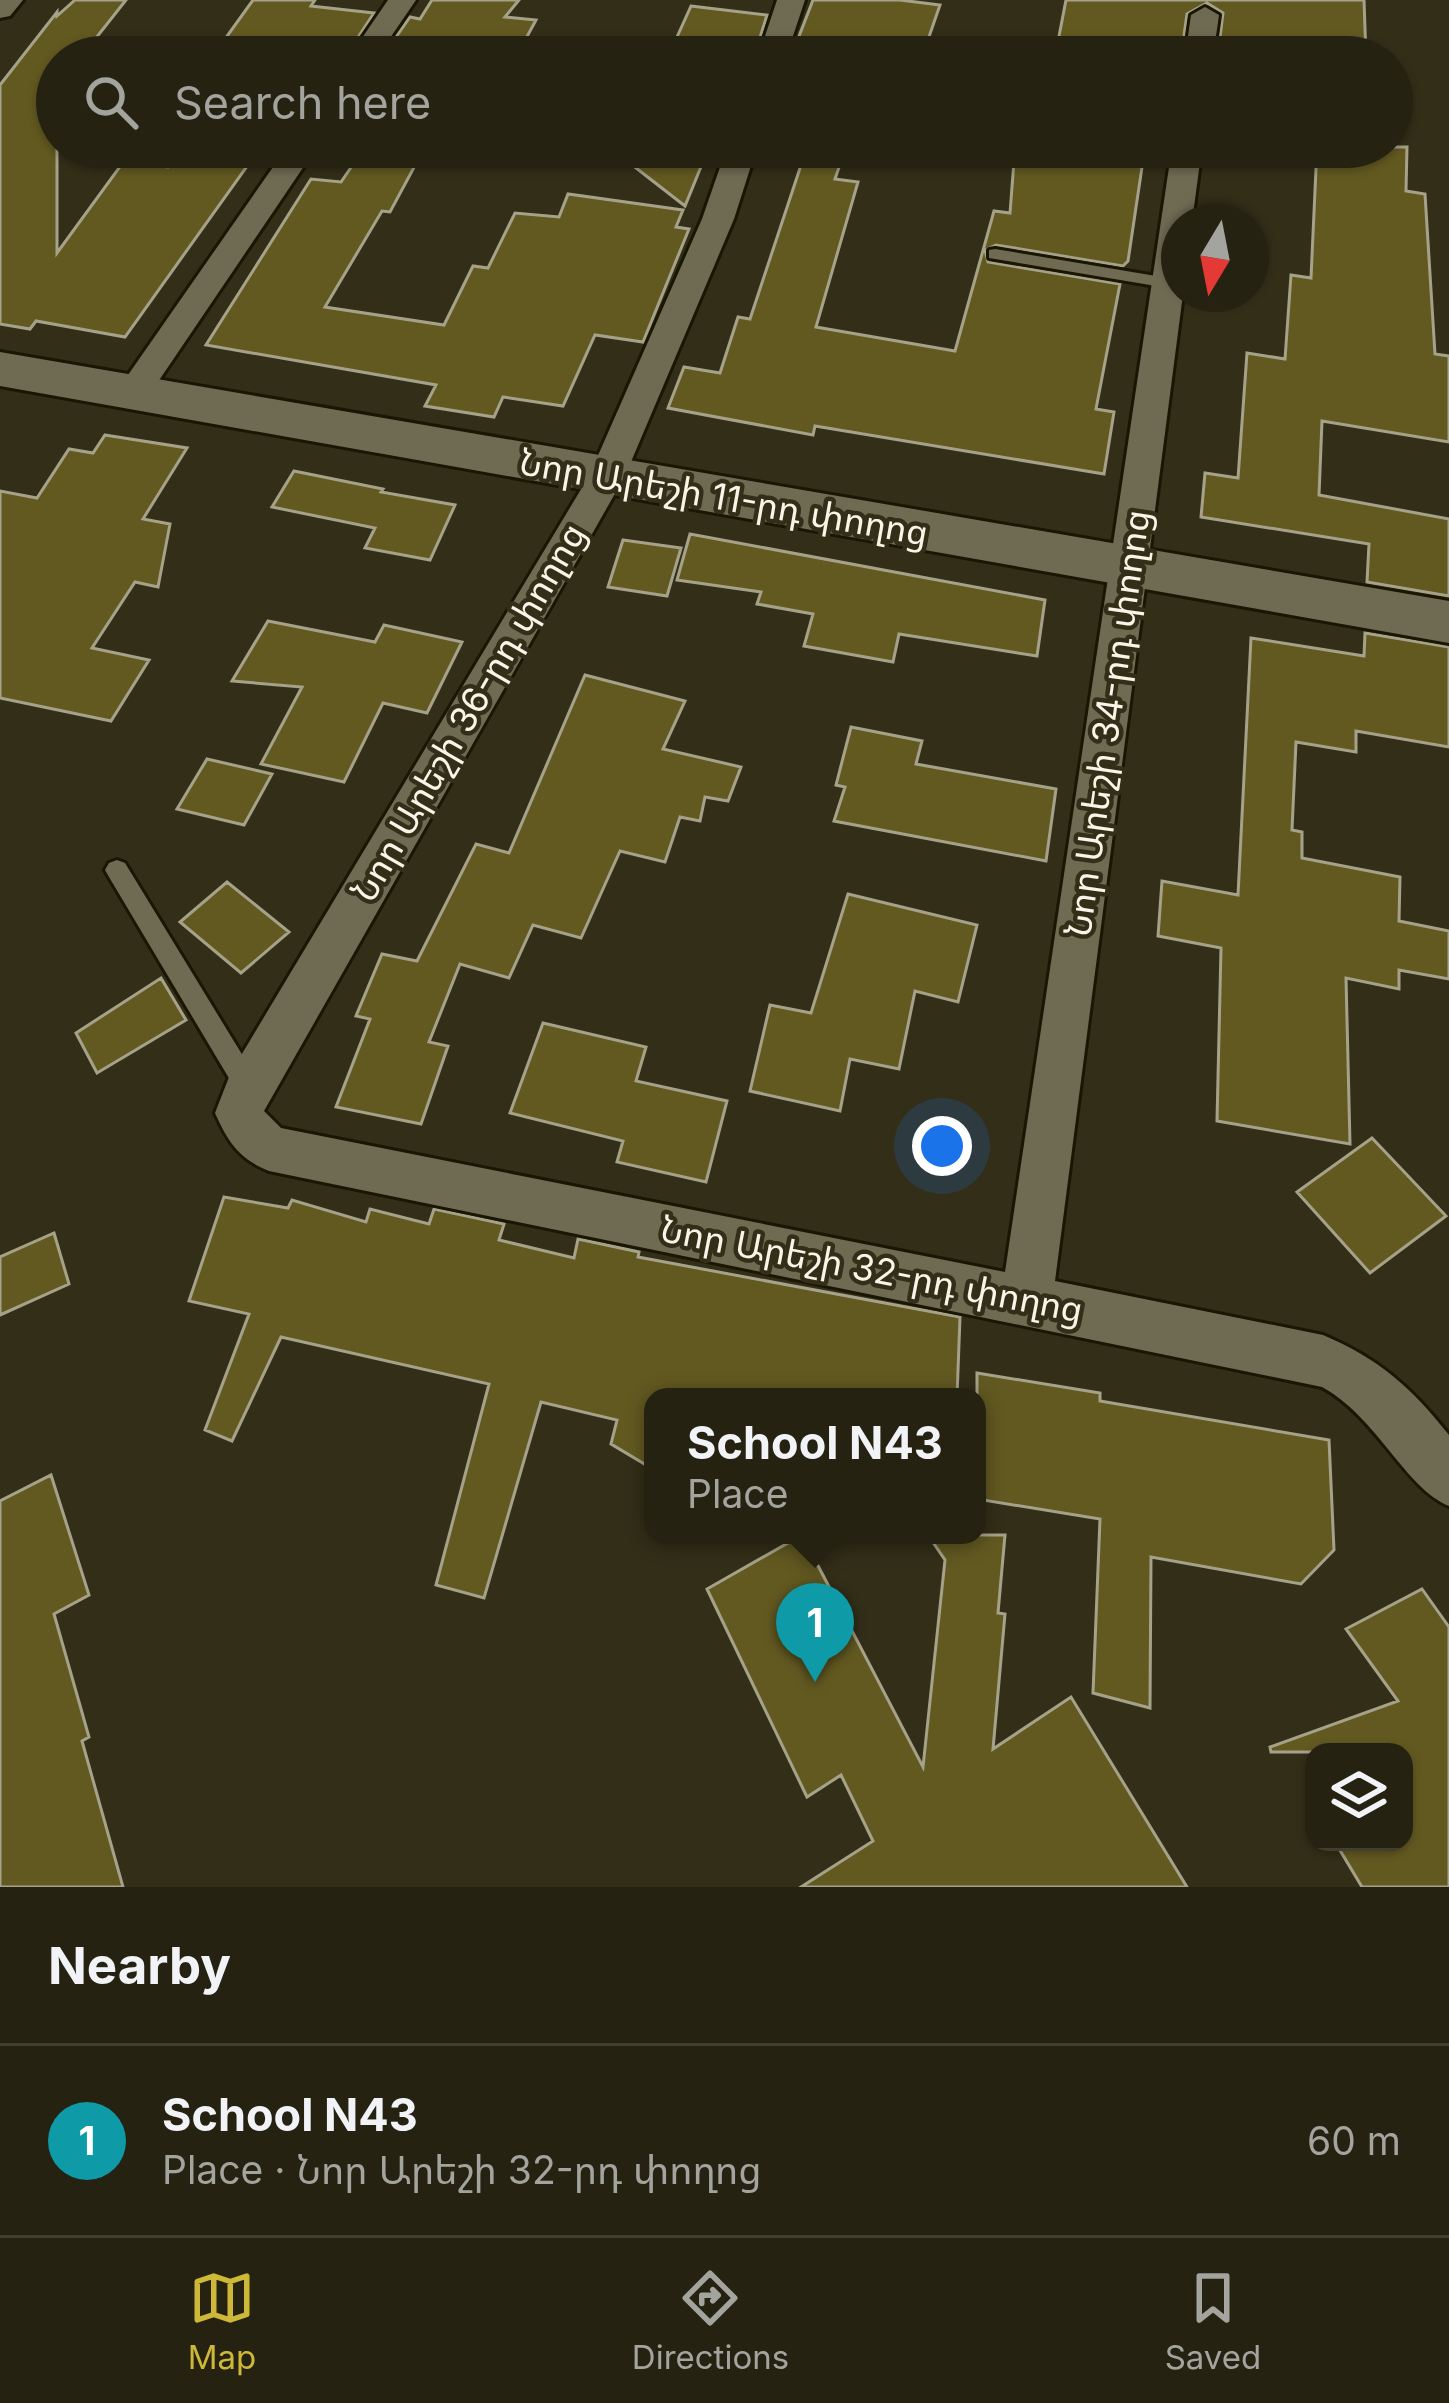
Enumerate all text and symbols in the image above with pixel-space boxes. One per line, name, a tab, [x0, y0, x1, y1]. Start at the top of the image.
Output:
search box	[36, 36, 1413, 168]
icon: search	[78, 69, 144, 135]
text: Search here	[174, 75, 431, 130]
north arrow	[1161, 204, 1269, 312]
street label: Նոր Արեշի 11-րդ փողոց	[516, 439, 932, 555]
street label: Նոր Արեշի 34-րդ փողոց	[1055, 507, 1159, 939]
street label: Նոր Արեշի 36-րդ փողոց	[342, 515, 594, 909]
your location	[912, 1116, 972, 1176]
street label: Նոր Արեշի 32-րդ փողոց	[657, 1206, 1087, 1332]
popup	[644, 1388, 986, 1544]
text: School N43	[687, 1415, 943, 1470]
text: Place	[687, 1470, 788, 1517]
pin: 1	[776, 1583, 854, 1682]
map controls	[1305, 1743, 1413, 1851]
button: layers	[1305, 1743, 1413, 1851]
text: Nearby	[48, 1935, 231, 1996]
text: School N43	[162, 2087, 418, 2142]
text: 1	[79, 2117, 95, 2164]
text: 60 m	[1307, 2117, 1401, 2164]
text: Place · Նոր Արեշի 32-րդ փողոց	[162, 2146, 762, 2193]
tab: Map	[188, 2265, 256, 2377]
tab: Directions	[632, 2265, 789, 2377]
tab: Saved	[1165, 2265, 1261, 2377]

